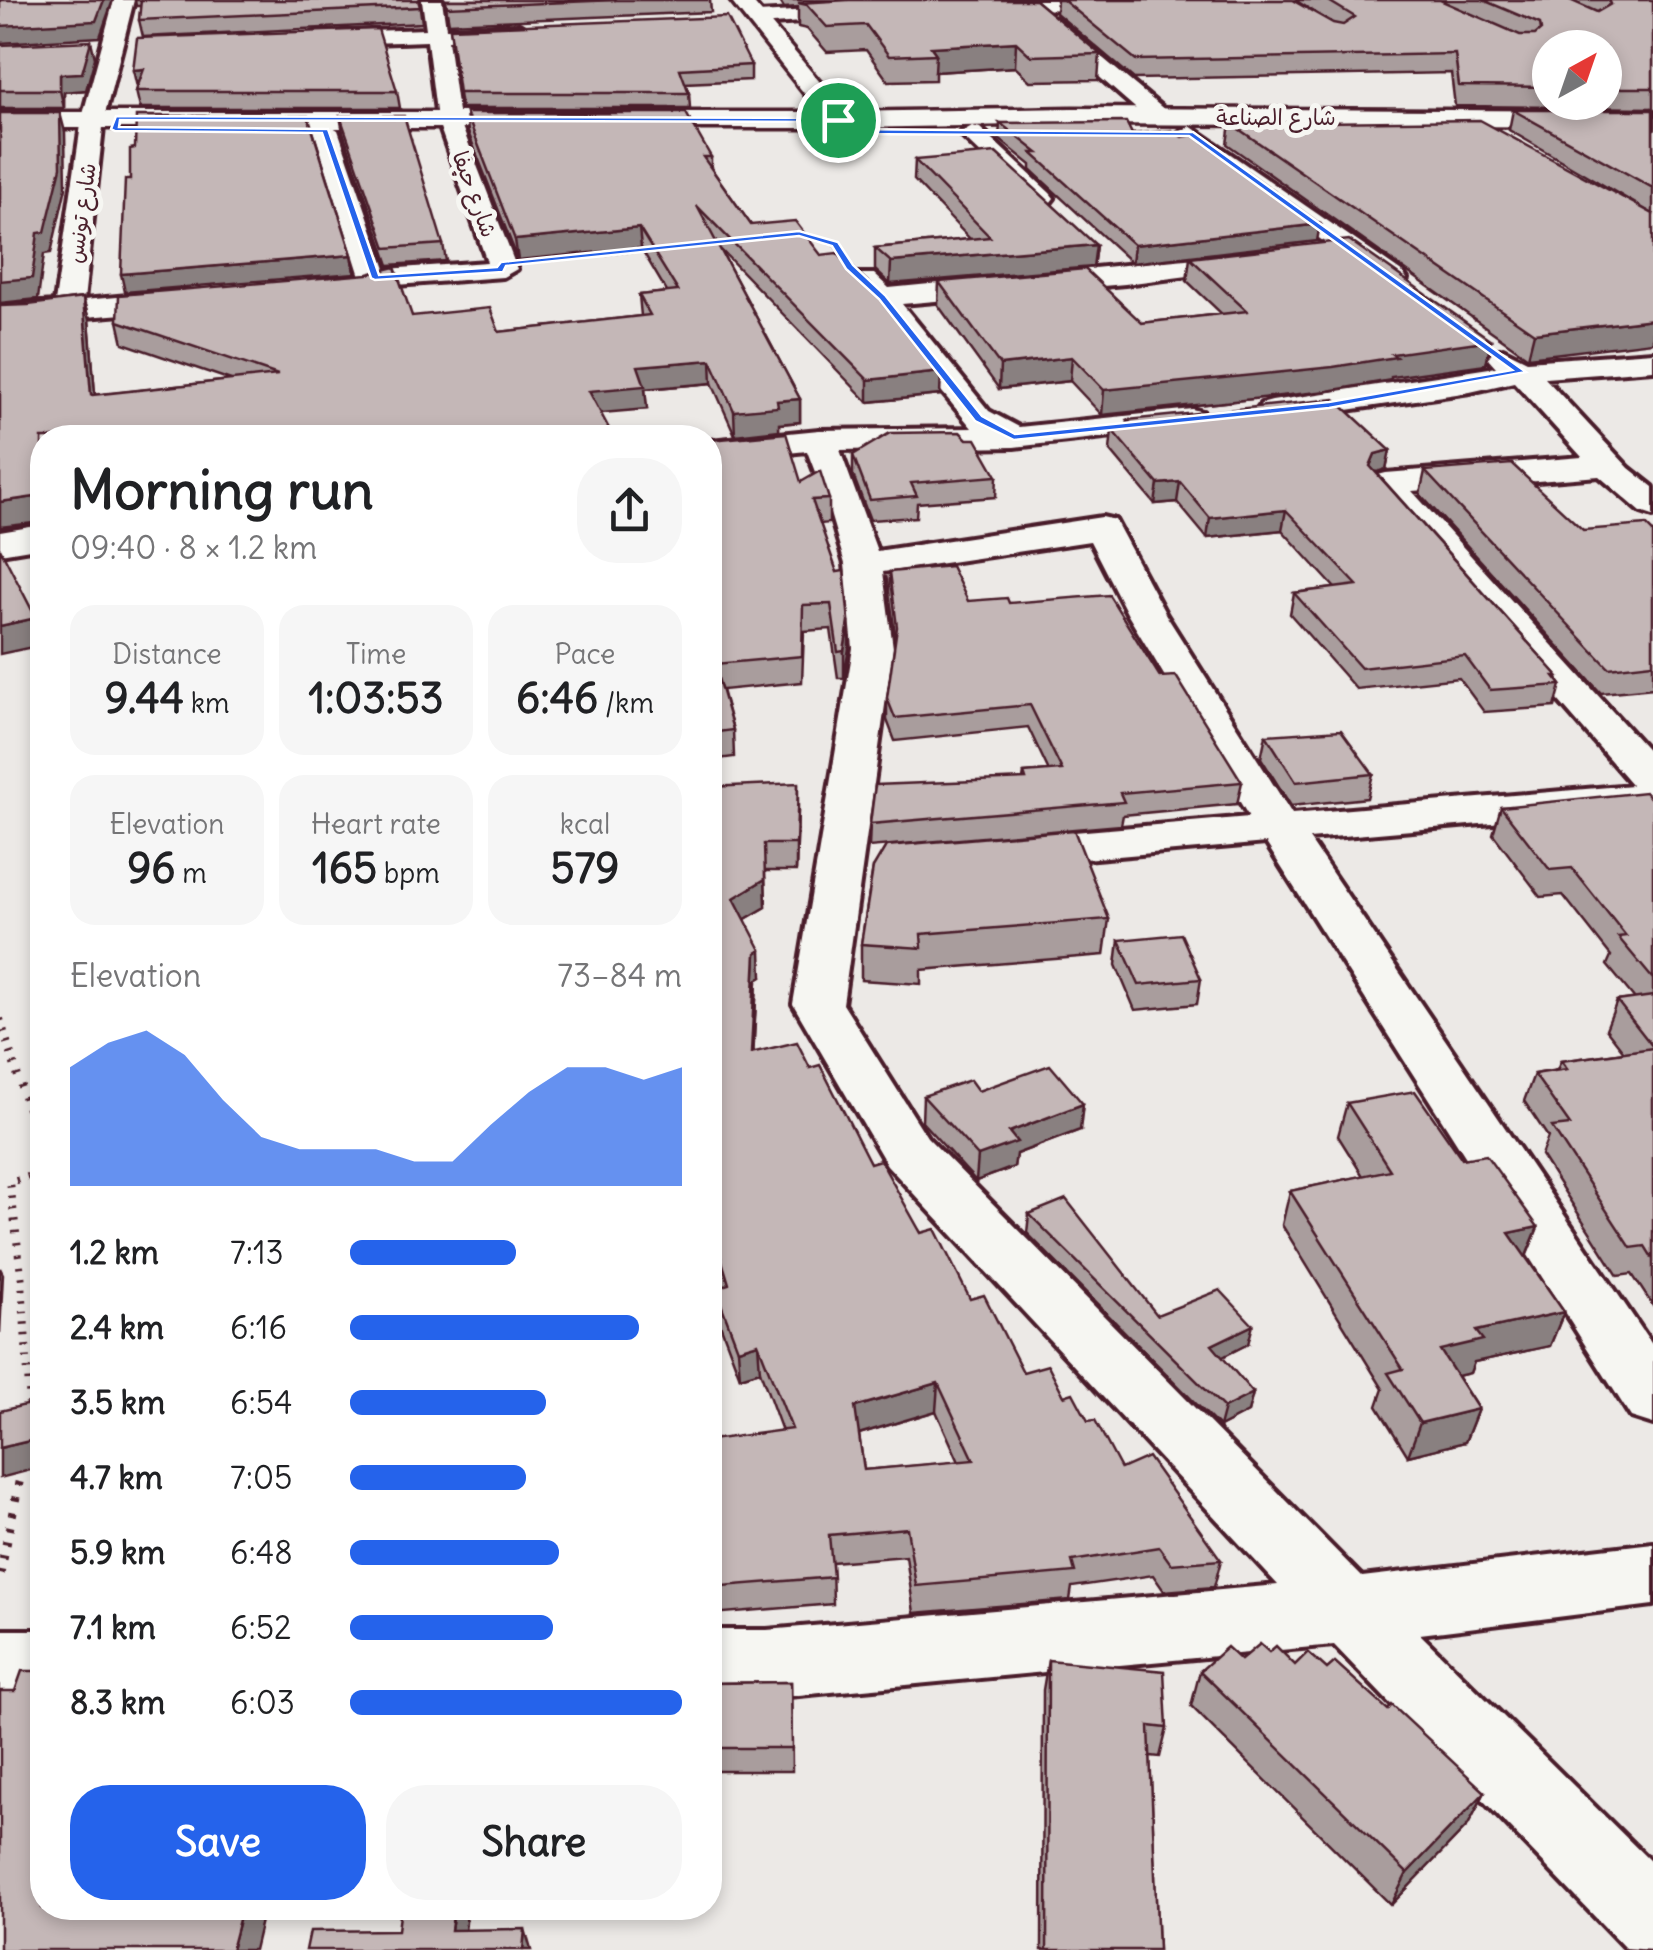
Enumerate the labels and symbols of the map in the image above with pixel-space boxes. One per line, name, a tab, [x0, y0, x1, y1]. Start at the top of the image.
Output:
north arrow	[1532, 30, 1622, 120]
pin	[796, 78, 881, 163]
street label: شارع الصناعة	[1216, 103, 1336, 133]
street label: شارع حيفا	[445, 147, 504, 242]
street label: شارع تونس	[60, 161, 104, 265]

